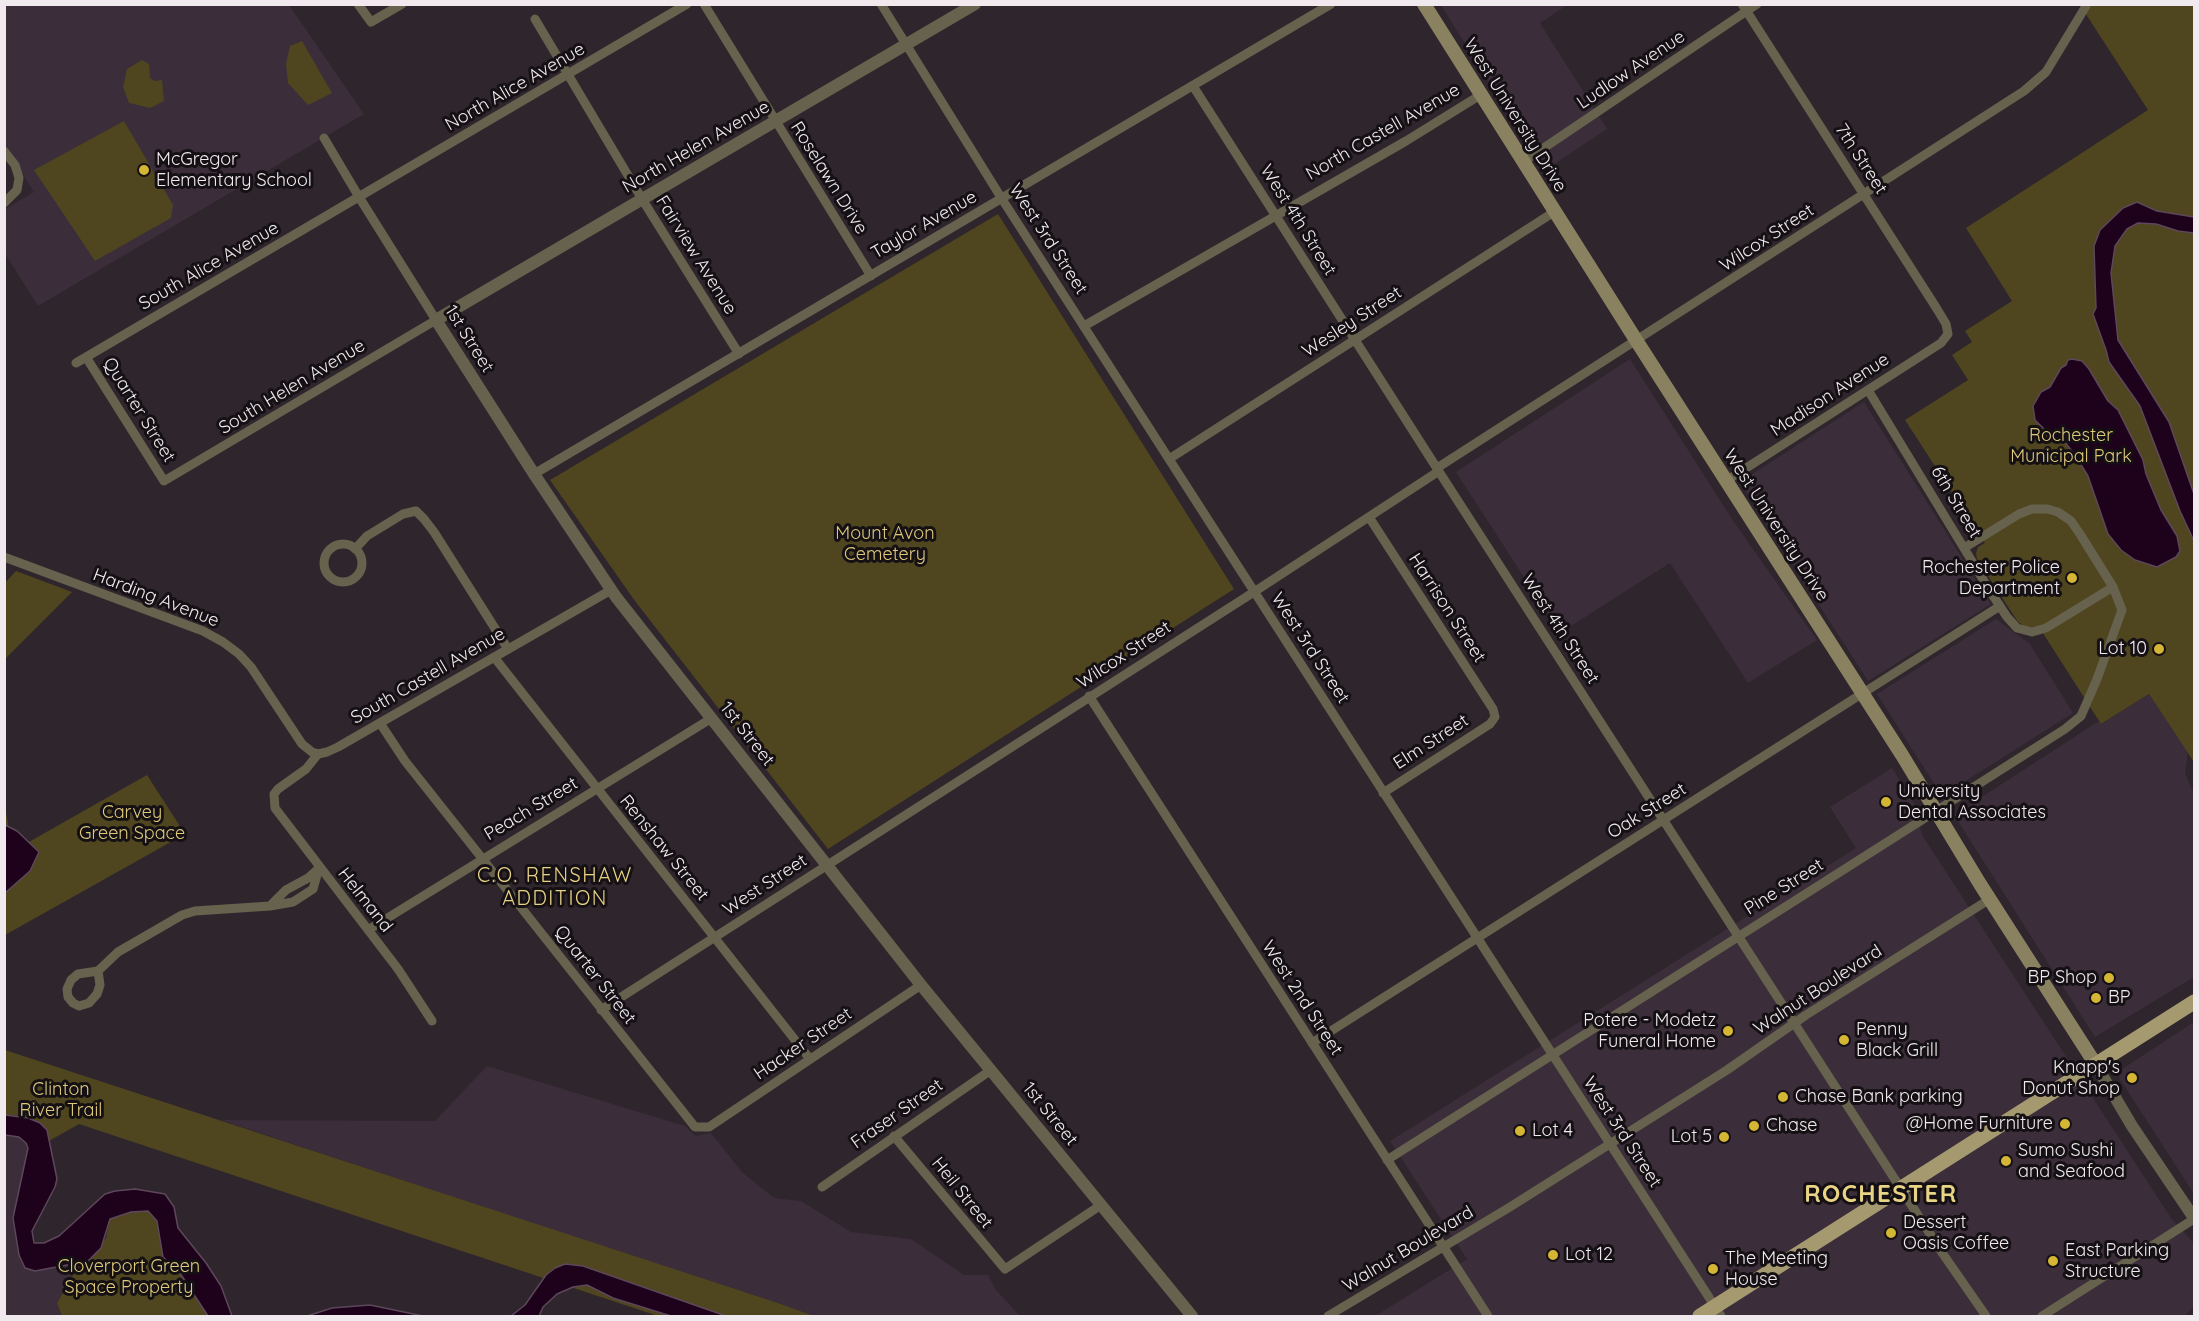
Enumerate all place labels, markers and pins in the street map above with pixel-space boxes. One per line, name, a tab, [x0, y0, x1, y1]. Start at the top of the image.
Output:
place label: McGregor Elementary School	[156, 149, 312, 192]
marker: McGregor Elementary School	[137, 163, 151, 177]
place label: Rochester Police Department	[1922, 557, 2060, 600]
marker: Rochester Police Department	[2065, 571, 2079, 585]
place label: Lot 10	[2098, 638, 2147, 660]
marker: Lot 10	[2152, 642, 2166, 656]
place label: University Dental Associates	[1898, 781, 2046, 824]
marker: University Dental Associates	[1879, 795, 1893, 809]
place label: BP Shop	[2028, 967, 2097, 989]
marker: BP Shop	[2102, 971, 2116, 985]
place label: BP	[2108, 987, 2130, 1009]
marker: BP	[2089, 991, 2103, 1005]
place label: Potere - Modetz Funeral Home	[1583, 1010, 1716, 1052]
place label: Penny Black Grill	[1856, 1019, 1938, 1062]
marker: Potere - Modetz Funeral Home	[1721, 1024, 1735, 1038]
marker: Penny Black Grill	[1837, 1033, 1851, 1047]
place label: Knapp's Donut Shop	[2022, 1057, 2120, 1100]
marker: Knapp's Donut Shop	[2125, 1071, 2139, 1085]
place label: Chase Bank parking	[1795, 1086, 1963, 1108]
marker: Chase Bank parking	[1776, 1090, 1790, 1104]
place label: @Home Furniture	[1906, 1113, 2053, 1135]
place label: Chase	[1766, 1115, 1817, 1137]
marker: @Home Furniture	[2058, 1117, 2072, 1131]
marker: Chase	[1747, 1119, 1761, 1133]
place label: Lot 4	[1532, 1120, 1573, 1142]
marker: Lot 4	[1513, 1124, 1527, 1138]
place label: Lot 5	[1671, 1126, 1712, 1148]
marker: Lot 5	[1717, 1130, 1731, 1144]
place label: Sumo Sushi and Seafood	[2018, 1140, 2125, 1182]
marker: Sumo Sushi and Seafood	[1999, 1154, 2013, 1168]
place label: Dessert Oasis Coffee	[1903, 1212, 2009, 1254]
marker: Dessert Oasis Coffee	[1884, 1226, 1898, 1240]
place label: East Parking Structure	[2065, 1240, 2169, 1282]
place label: Lot 12	[1565, 1244, 1613, 1266]
marker: Lot 12	[1546, 1248, 1560, 1262]
place label: The Meeting House	[1725, 1248, 1828, 1290]
marker: East Parking Structure	[2046, 1254, 2060, 1268]
marker: The Meeting House	[1706, 1262, 1720, 1276]

